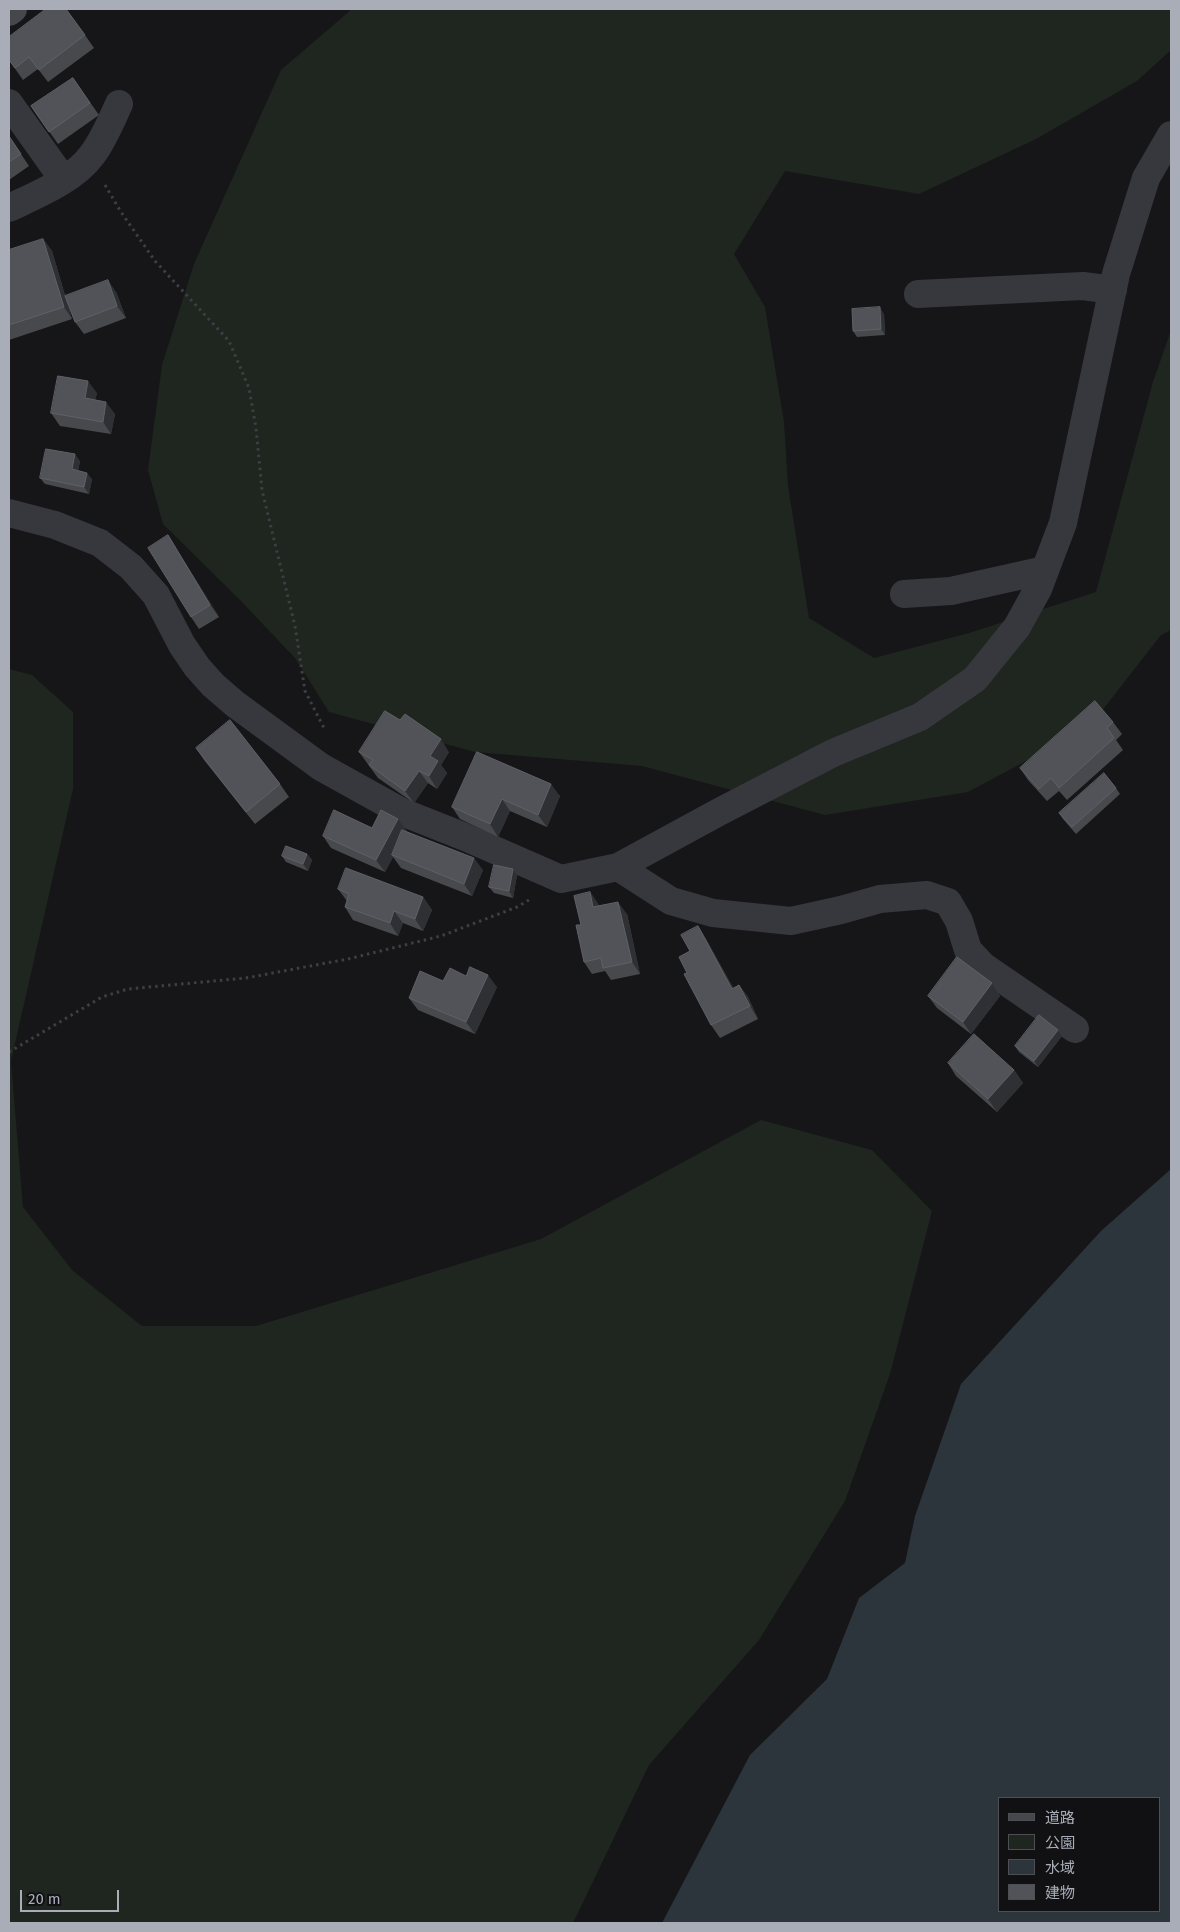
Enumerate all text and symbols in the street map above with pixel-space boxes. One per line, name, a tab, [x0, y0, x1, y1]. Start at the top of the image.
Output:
legend	[998, 1797, 1160, 1912]
text: 道路	[1045, 1809, 1075, 1827]
text: 公園	[1045, 1834, 1075, 1852]
text: 水域	[1045, 1859, 1075, 1877]
scale bar	[22, 1880, 121, 1912]
text: 建物	[1045, 1884, 1075, 1902]
text: 20 m	[28, 1890, 61, 1908]

